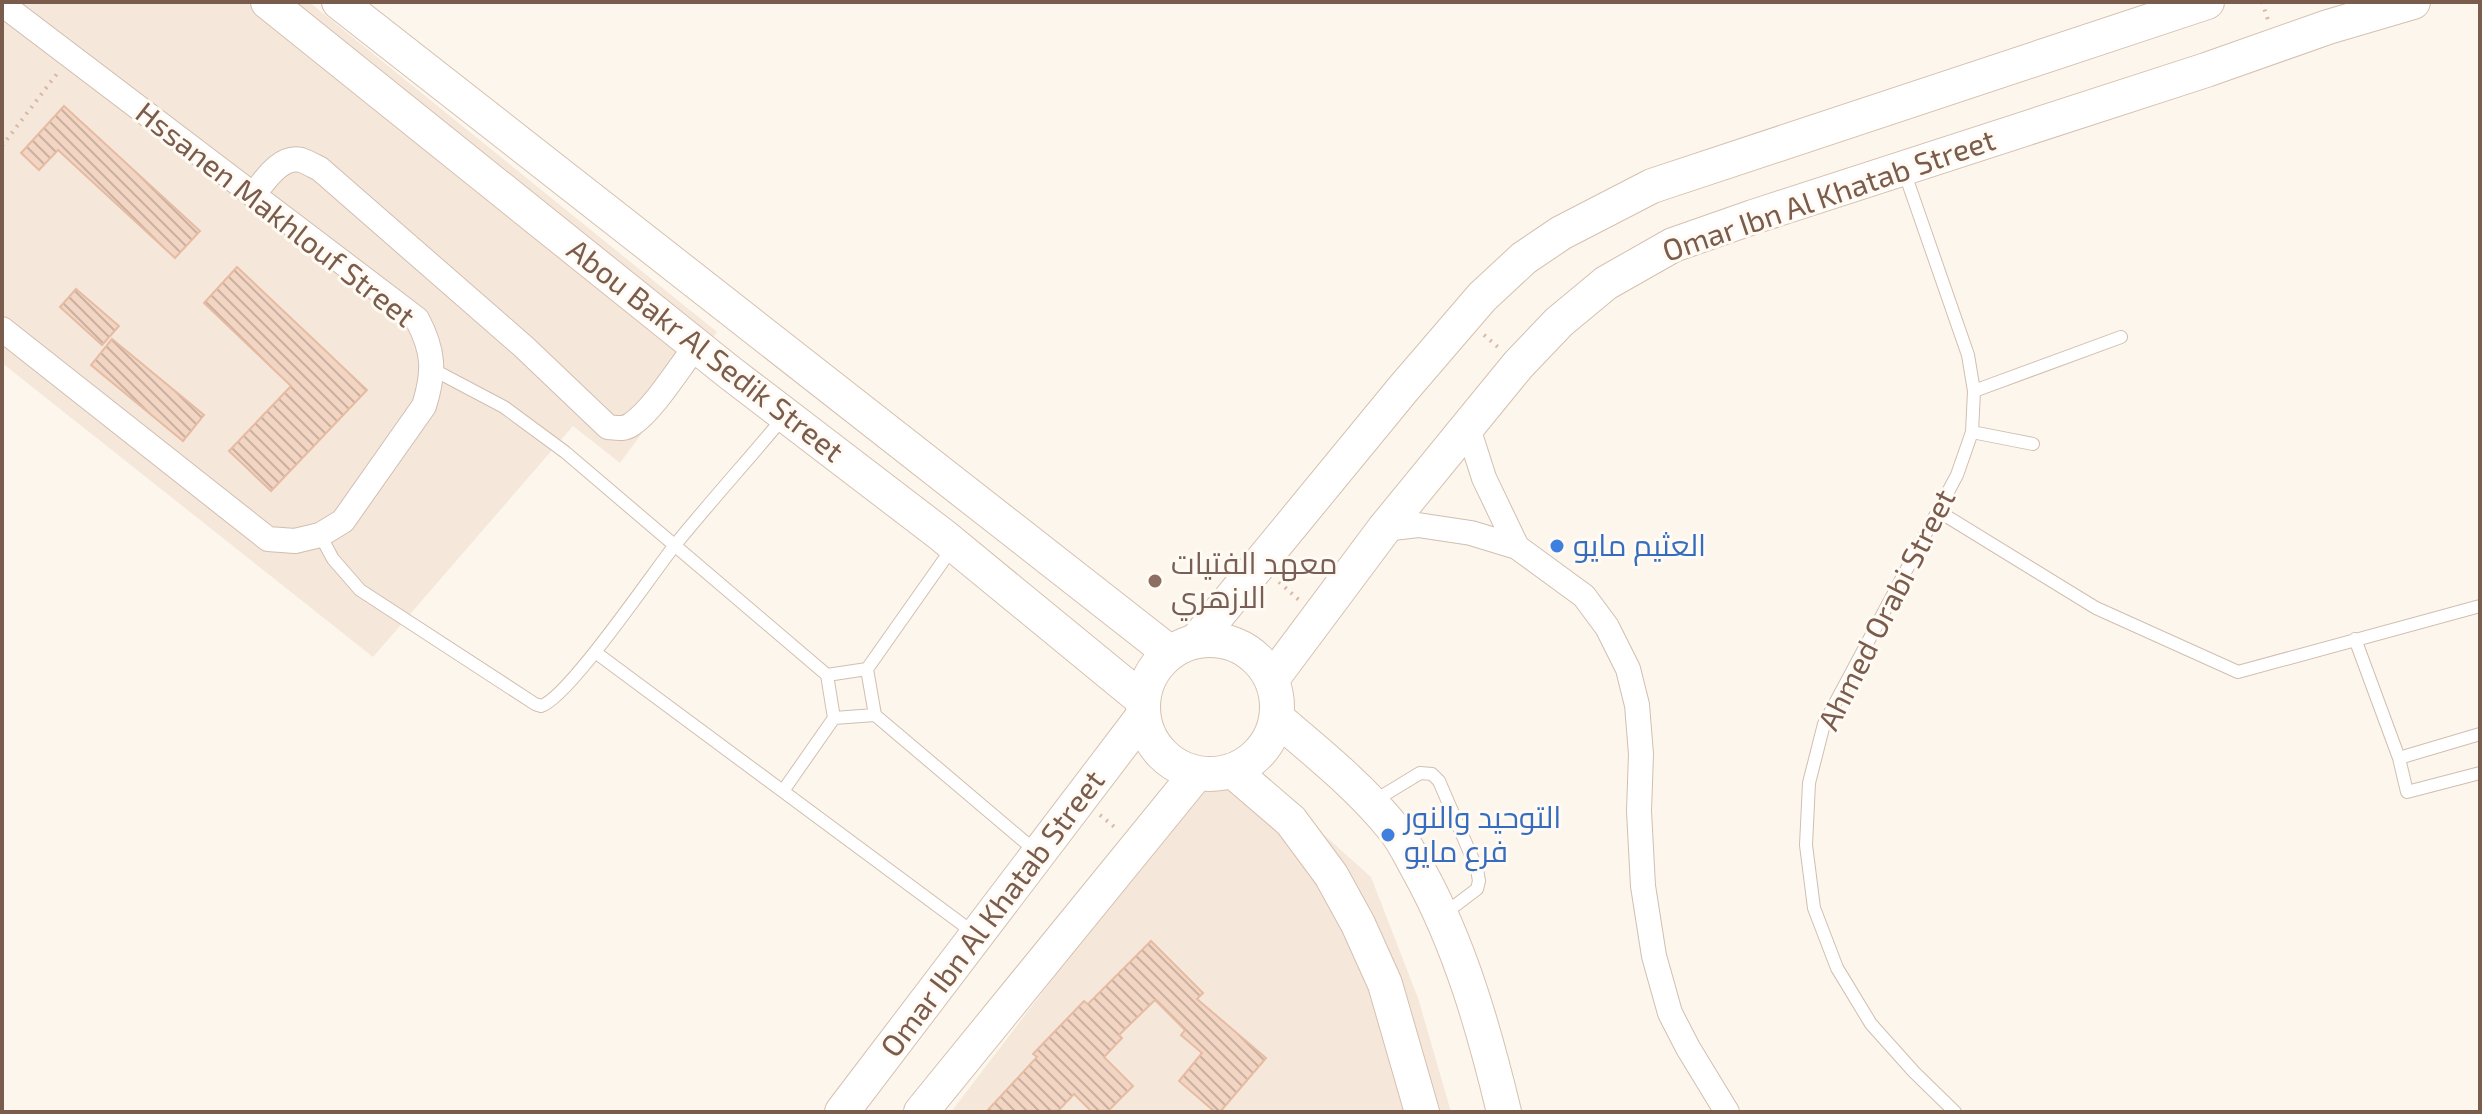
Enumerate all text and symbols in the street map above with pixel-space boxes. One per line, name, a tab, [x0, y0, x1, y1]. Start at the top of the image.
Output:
street label: Hssanen Makhlouf Street	[130, 93, 423, 334]
street label: Omar Ibn Al Khatab Street	[1657, 120, 1999, 268]
street label: Abou Bakr Al Sedik Street	[561, 230, 851, 468]
street label: Ahmed Orabi Street	[1809, 483, 1962, 736]
place label: العثيم مايو	[1573, 526, 1706, 566]
marker: العثيم مايو	[1548, 537, 1566, 555]
place label: معهد الفتيات الازهري	[1171, 544, 1338, 621]
marker: معهد الفتيات الازهري	[1146, 572, 1164, 590]
street label: Omar Ibn Al Khatab Street	[872, 762, 1111, 1063]
place label: التوحيد والنور فرع مايو	[1402, 798, 1561, 872]
marker: التوحيد والنور فرع مايو	[1379, 826, 1397, 844]

